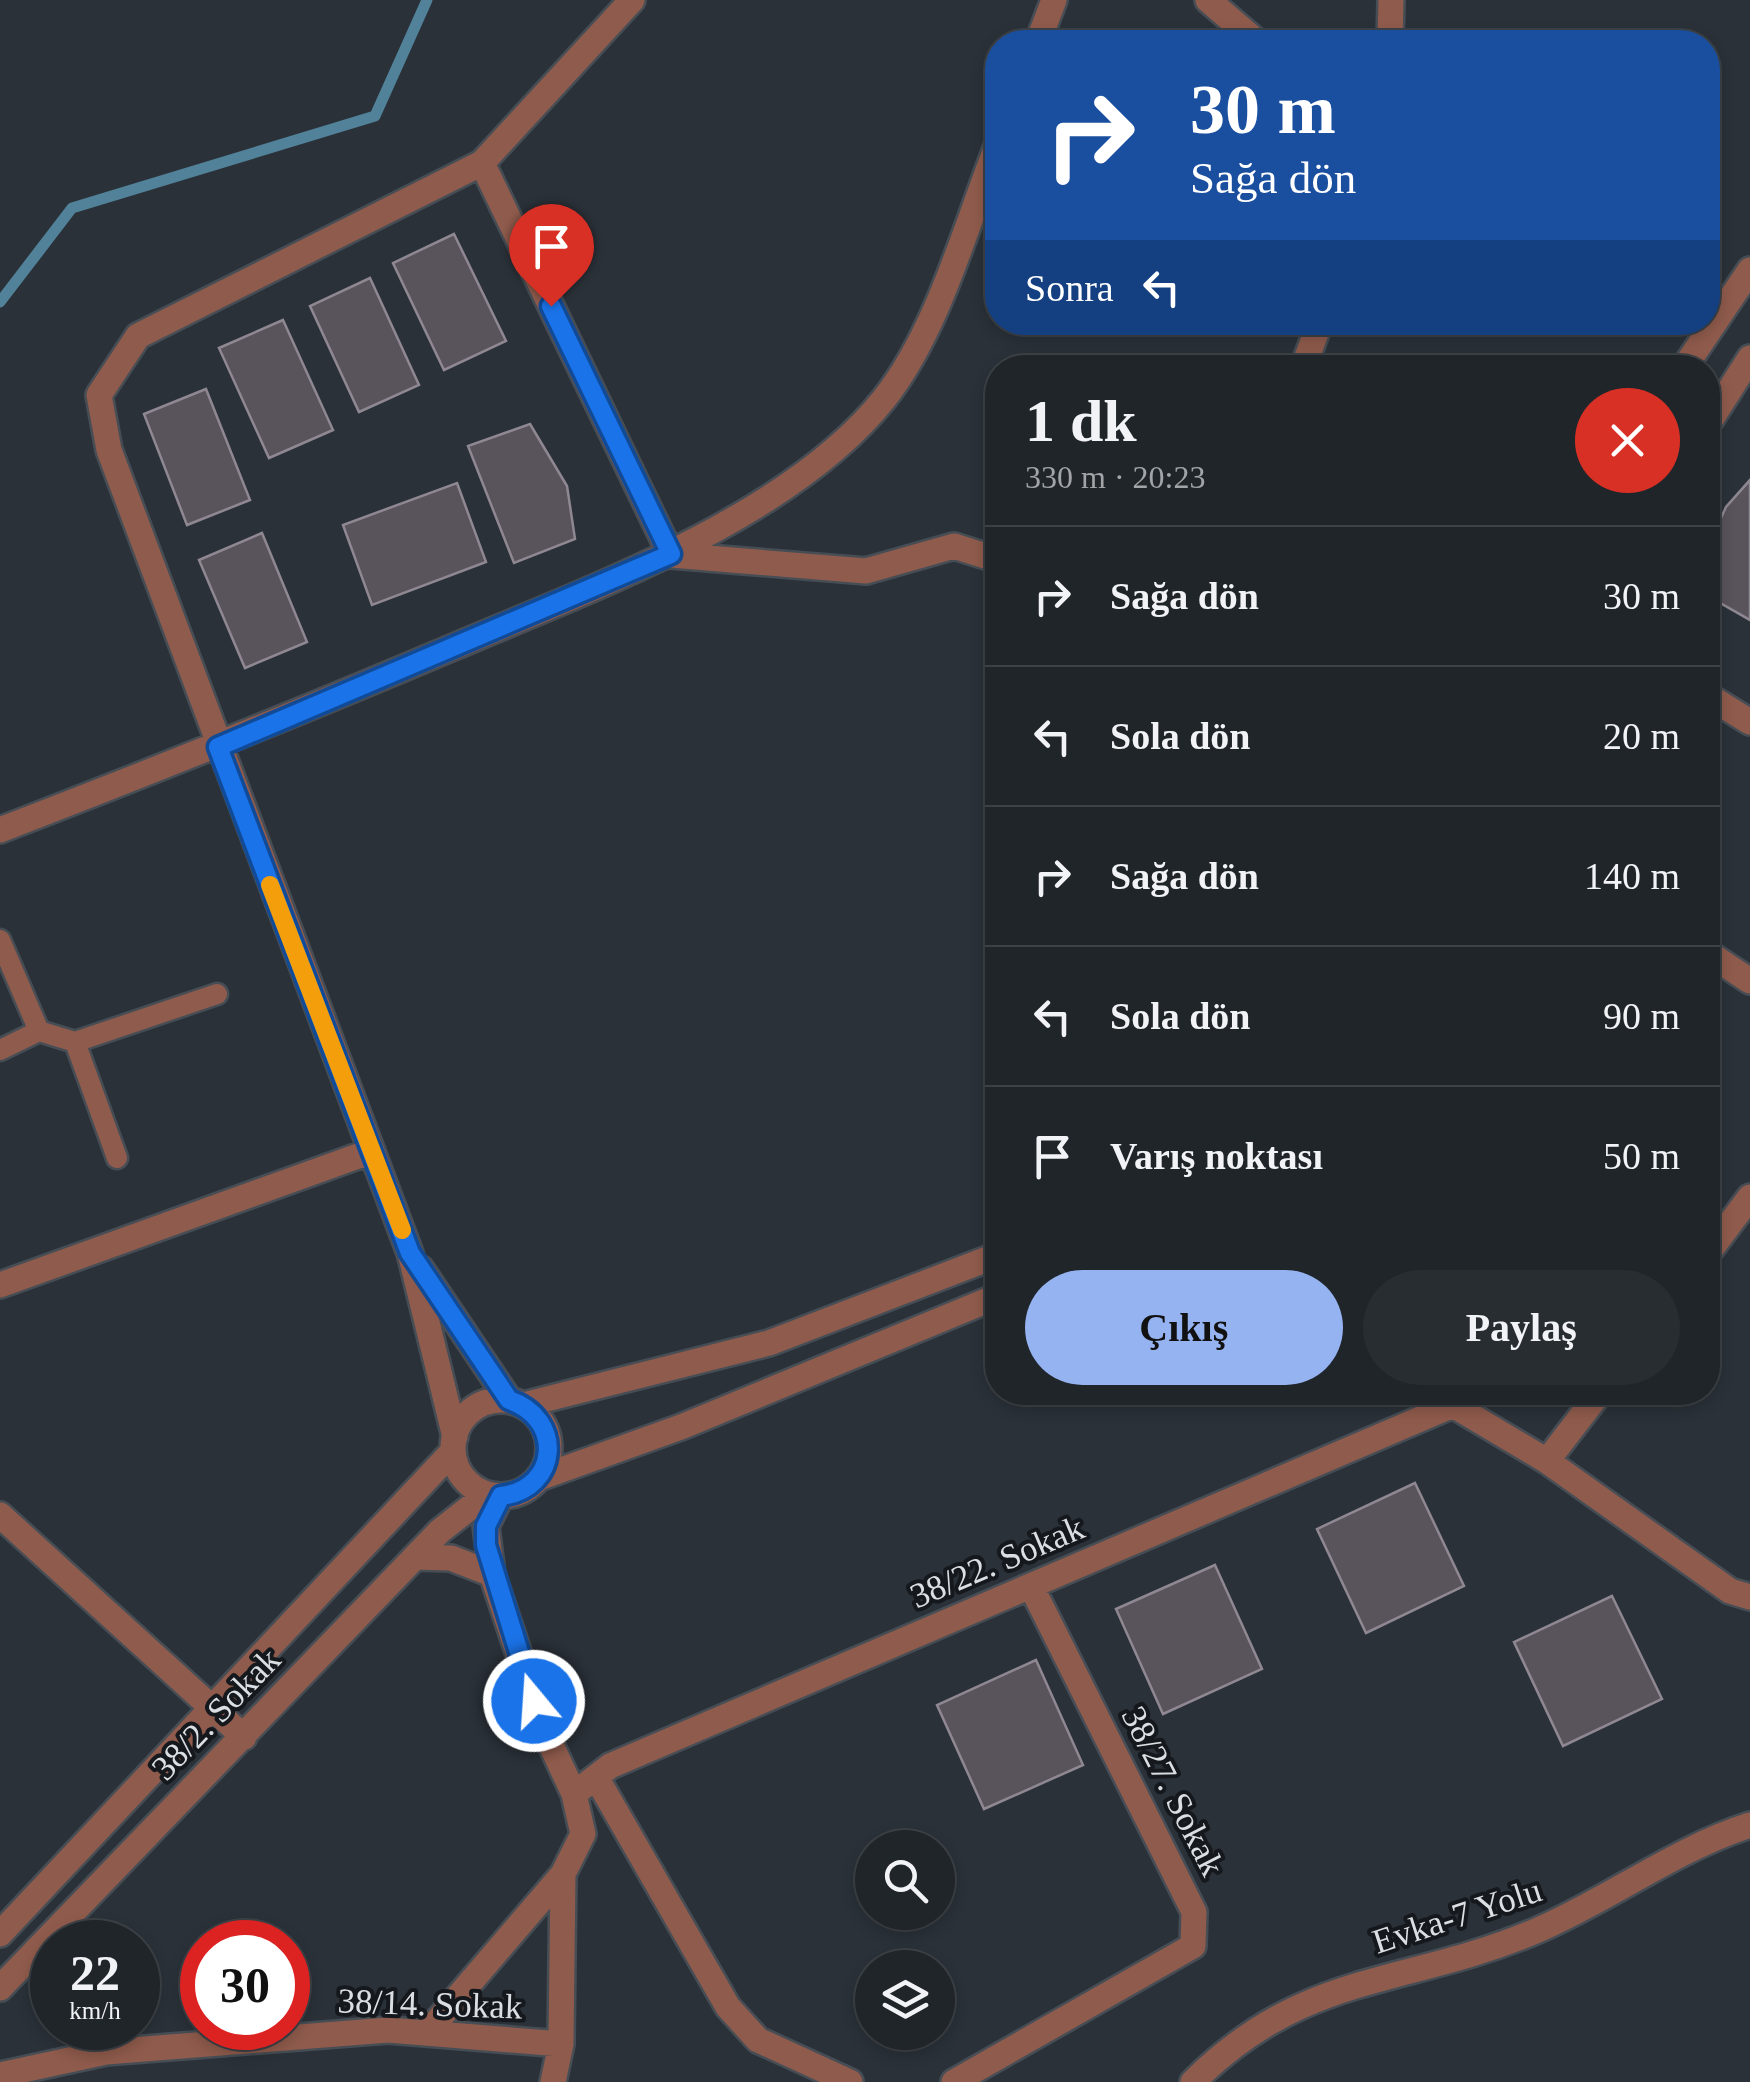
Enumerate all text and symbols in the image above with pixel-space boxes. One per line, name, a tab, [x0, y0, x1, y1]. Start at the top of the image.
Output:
icon: right	[1025, 70, 1155, 200]
text: 30 m	[1190, 71, 1336, 148]
text: Sağa dön	[1190, 153, 1356, 203]
pin	[509, 204, 594, 307]
icon: arrive	[524, 219, 579, 274]
icon: left	[1134, 260, 1189, 315]
text: Sonra	[1025, 267, 1114, 309]
text: 1 dk	[1025, 388, 1137, 454]
button: close	[1575, 388, 1680, 493]
text: 330 m · 20:23	[1025, 459, 1205, 495]
icon: right	[1025, 569, 1080, 624]
text: Sağa dön	[1110, 575, 1259, 617]
text: 30 m	[1603, 575, 1680, 617]
icon: left	[1025, 709, 1080, 764]
text: Sola dön	[1110, 715, 1250, 757]
text: 20 m	[1603, 715, 1680, 757]
icon: right	[1025, 849, 1080, 904]
text: Sağa dön	[1110, 855, 1259, 897]
text: 140 m	[1584, 855, 1680, 897]
icon: left	[1025, 989, 1080, 1044]
text: Sola dön	[1110, 995, 1250, 1037]
text: 90 m	[1603, 995, 1680, 1037]
icon: arrive	[1025, 1129, 1080, 1184]
text: Varış noktası	[1110, 1135, 1323, 1177]
text: 50 m	[1603, 1135, 1680, 1177]
button: Çıkış	[1025, 1270, 1343, 1385]
button: Paylaş	[1363, 1270, 1680, 1385]
street label: 38/22. Sokak	[904, 1508, 1090, 1616]
street label: 38/2. Sokak	[144, 1640, 288, 1788]
position arrow	[482, 1649, 586, 1753]
street label: 38/27. Sokak	[1114, 1700, 1233, 1883]
map controls	[855, 1830, 955, 2050]
button: search	[855, 1830, 955, 1930]
street label: Evka-7 Yolu	[1368, 1870, 1546, 1962]
speed limit sign: 30	[180, 1920, 310, 2050]
text: 22	[70, 1945, 120, 2001]
button: layers	[855, 1950, 955, 2050]
street label: 38/14. Sokak	[337, 1981, 523, 2027]
text: km/h	[69, 1997, 121, 2024]

